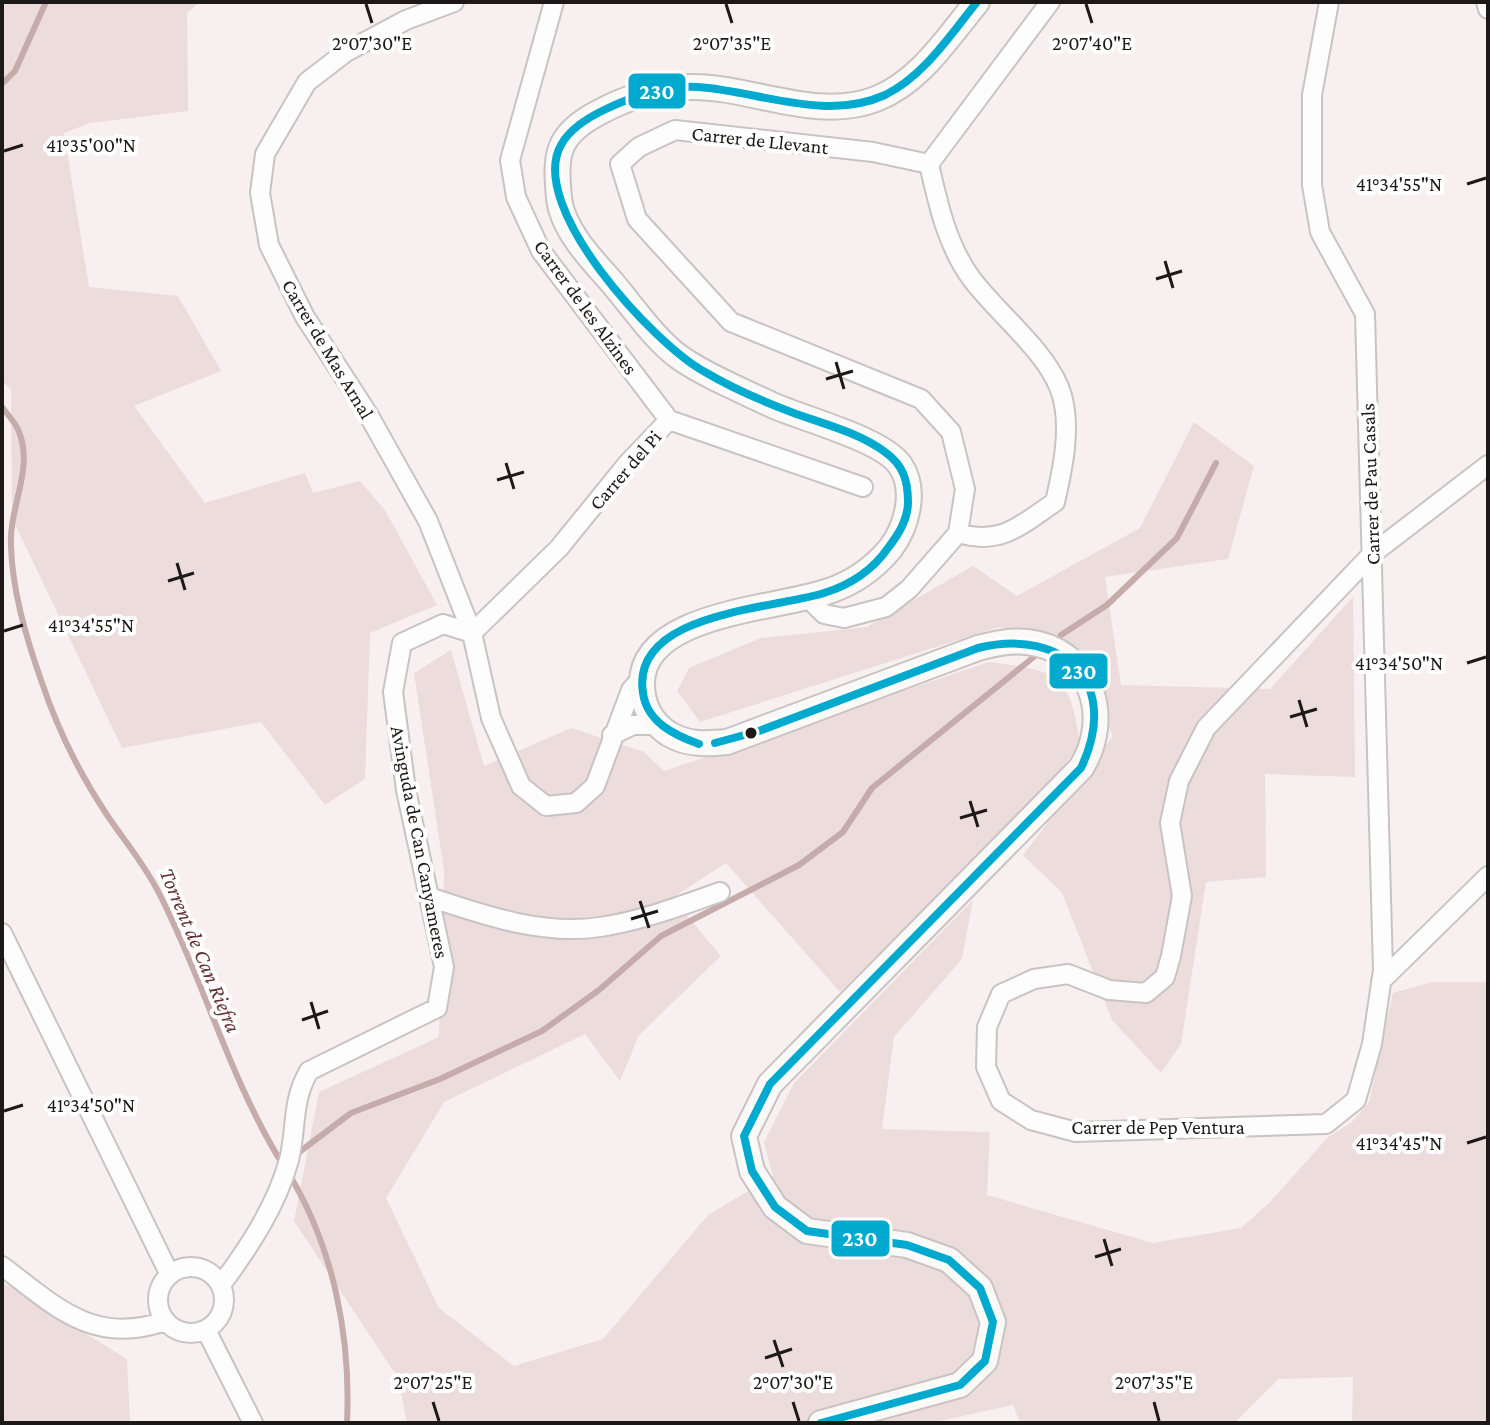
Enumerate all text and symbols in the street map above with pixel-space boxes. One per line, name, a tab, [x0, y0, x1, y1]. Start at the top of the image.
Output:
text: 2°07'30"E	[332, 32, 412, 54]
text: 2°07'35"E	[693, 32, 771, 54]
text: 2°07'40"E	[1052, 32, 1132, 54]
line badge: 230	[627, 72, 687, 110]
text: 230	[639, 79, 675, 104]
street label: Carrer de Llevant	[691, 122, 830, 158]
text: 41°35'00"N	[46, 134, 136, 156]
text: 41°34'55"N	[1356, 173, 1442, 195]
street label: Carrer de les Alzines	[530, 235, 642, 379]
street label: Carrer de Mas Arnal	[278, 275, 378, 423]
street label: Carrer de Pau Casals	[1356, 403, 1384, 565]
street label: Carrer del Pi	[585, 426, 665, 514]
text: 41°34'55"N	[48, 614, 134, 636]
line badge: 230	[1048, 652, 1109, 690]
text: 41°34'50"N	[1355, 652, 1443, 674]
text: 230	[1061, 659, 1097, 684]
street label: Avinguda de Can Canyameres	[386, 724, 453, 961]
unlabelled marker	[743, 725, 759, 741]
water label: Torrent de Can Riefra	[155, 864, 247, 1036]
text: 41°34'50"N	[47, 1094, 135, 1116]
street label: Carrer de Pep Ventura	[1071, 1116, 1245, 1139]
text: 41°34'45"N	[1356, 1132, 1442, 1154]
line badge: 230	[830, 1219, 891, 1258]
text: 230	[842, 1226, 878, 1251]
text: 2°07'25"E	[394, 1371, 473, 1393]
text: 2°07'30"E	[753, 1371, 833, 1393]
text: 2°07'35"E	[1115, 1371, 1193, 1393]

